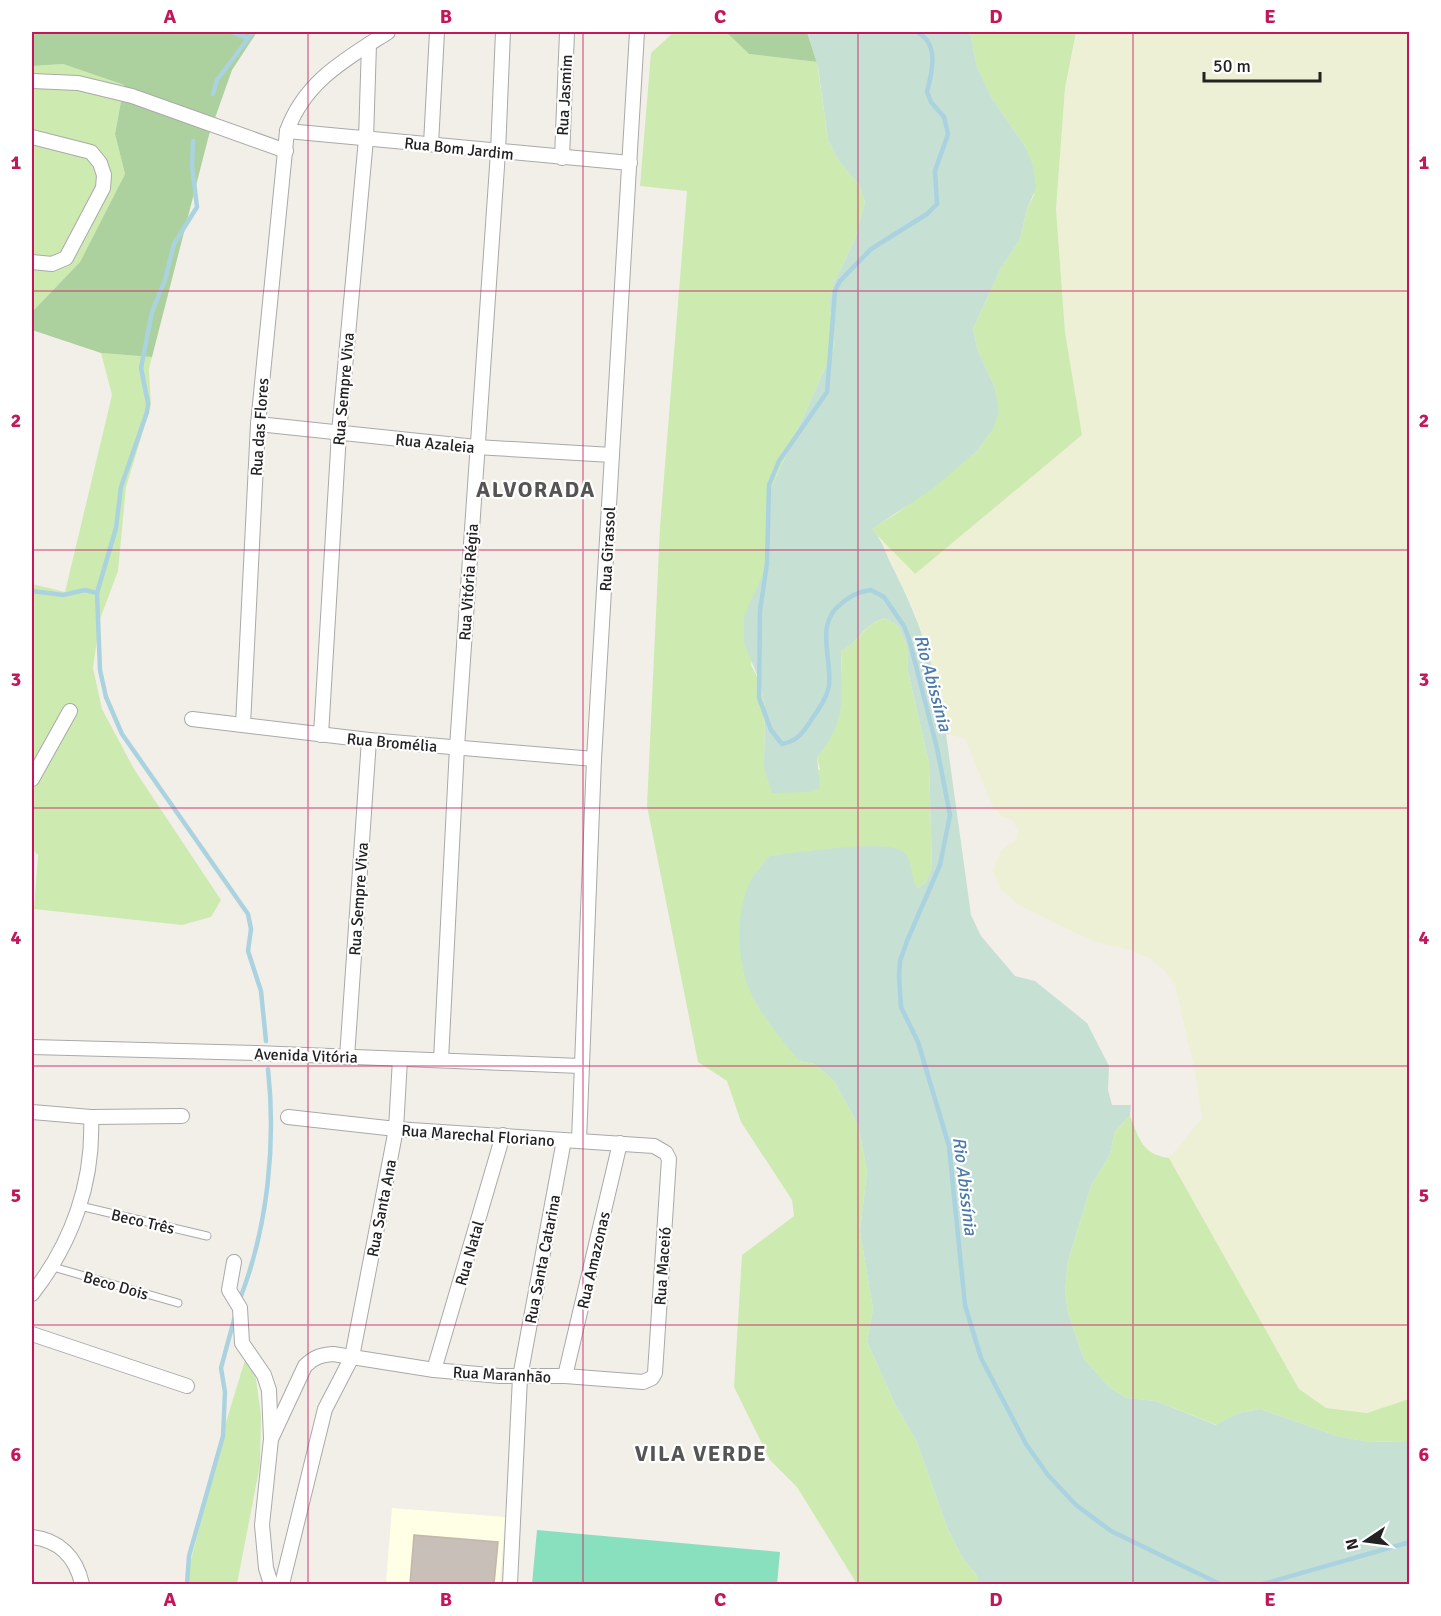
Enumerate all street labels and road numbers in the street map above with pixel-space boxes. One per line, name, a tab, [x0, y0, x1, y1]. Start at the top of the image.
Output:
street label: Rua Jasmim	[553, 54, 577, 136]
street label: Rua Bom Jardim	[403, 133, 515, 165]
street label: Rua Sempre Viva	[329, 332, 359, 447]
street label: Rua das Flores	[247, 377, 273, 477]
street label: Rua Azaleia	[394, 430, 476, 458]
street label: Rua Girassol	[596, 506, 620, 592]
street label: Rua Vitória Régia	[455, 523, 483, 641]
street label: Rua Bromélia	[346, 729, 438, 757]
street label: Rua Sempre Viva	[345, 842, 373, 956]
street label: Avenida Vitória	[254, 1044, 358, 1068]
street label: Rua Marechal Floriano	[401, 1121, 555, 1151]
street label: Rua Santa Ana	[363, 1158, 401, 1259]
street label: Rua Santa Catarina	[521, 1193, 565, 1325]
street label: Beco Três	[109, 1205, 177, 1239]
street label: Rua Amazonas	[573, 1210, 615, 1311]
street label: Rua Natal	[451, 1218, 489, 1288]
street label: Rua Maceió	[650, 1226, 676, 1306]
street label: Beco Dois	[81, 1267, 151, 1305]
street label: Rua Maranhão	[452, 1362, 552, 1388]

